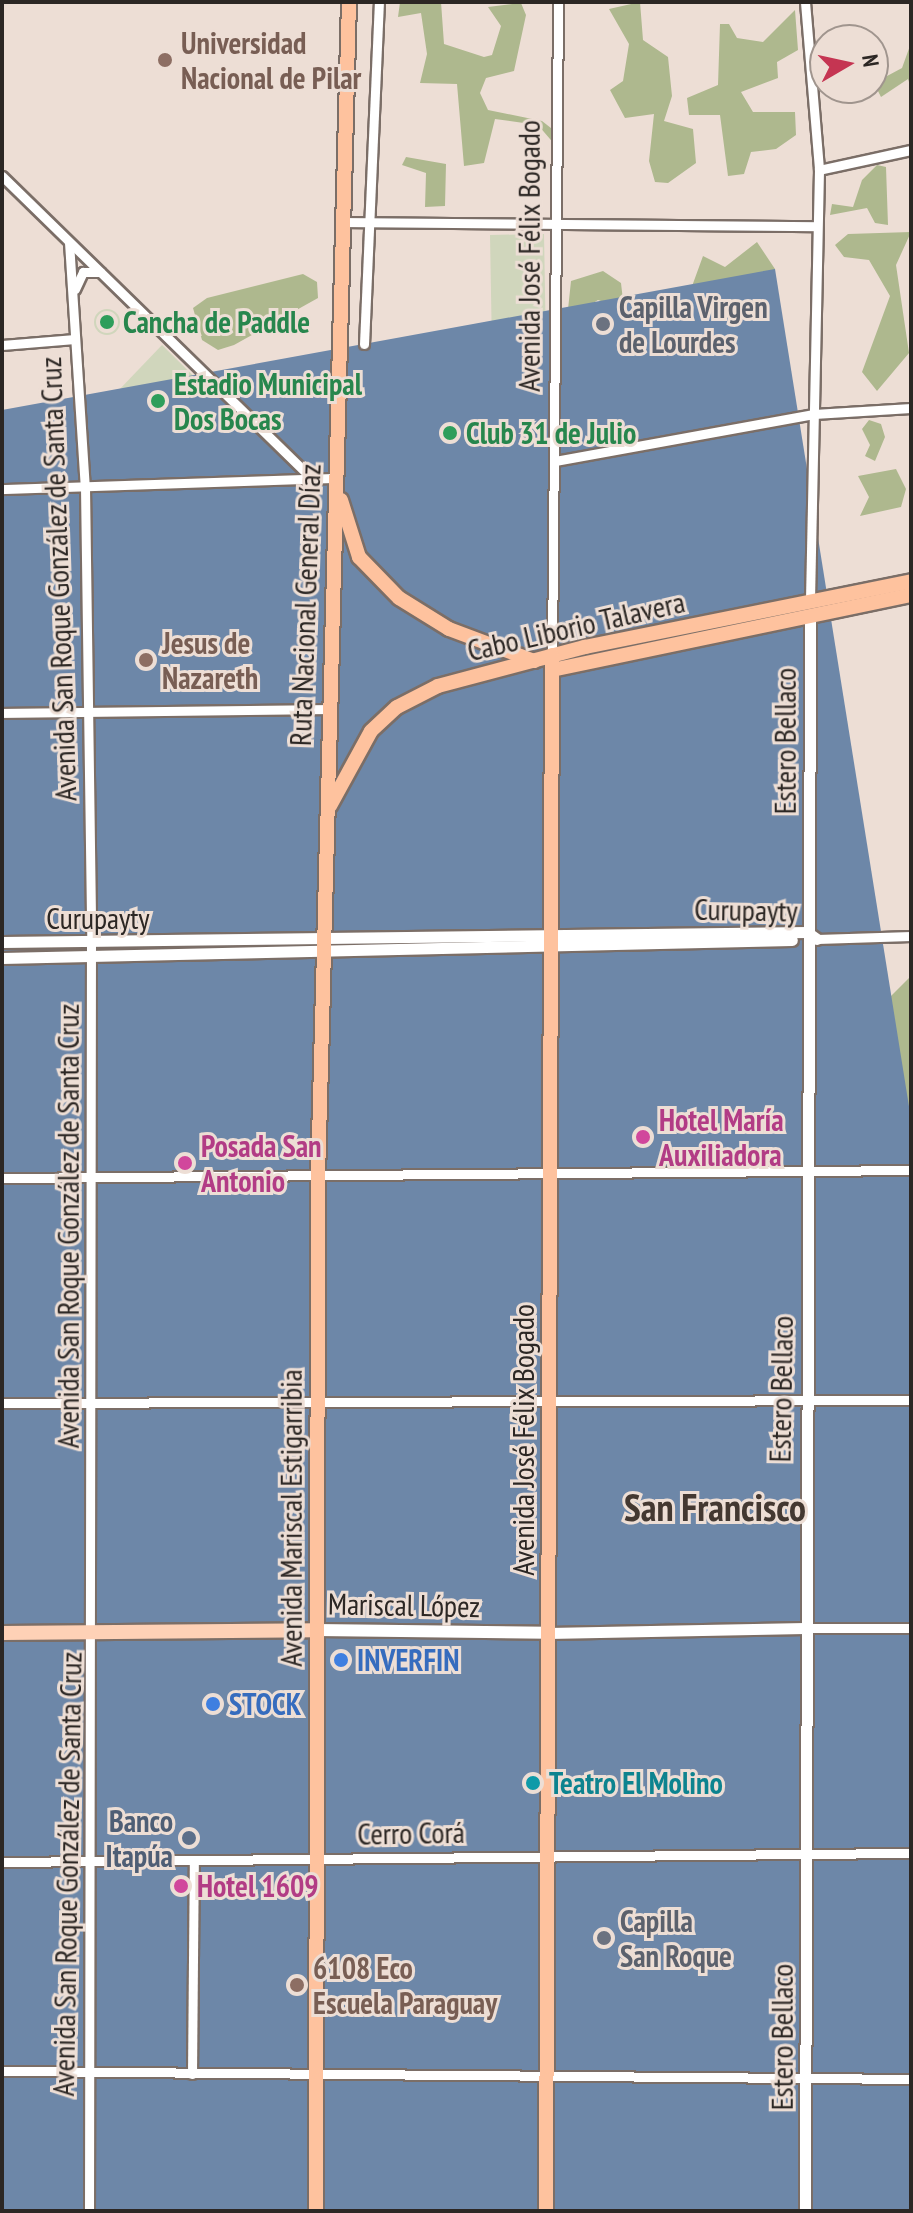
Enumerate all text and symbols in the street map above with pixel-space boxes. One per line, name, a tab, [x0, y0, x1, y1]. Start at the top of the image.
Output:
north arrow	[809, 24, 889, 104]
place label: Universidad Nacional de Pilar	[181, 25, 361, 96]
marker: Universidad Nacional de Pilar	[156, 51, 174, 69]
text: N	[856, 52, 885, 69]
street label: Avenida José Félix Bogado	[511, 120, 547, 392]
place label: Capilla Virgen de Lourdes	[619, 289, 768, 360]
place label: Cancha de Paddle	[123, 304, 310, 340]
marker: Cancha de Paddle	[98, 313, 116, 331]
marker: Capilla Virgen de Lourdes	[594, 315, 612, 333]
street label: Avenida San Roque González de Santa Cruz	[32, 356, 84, 802]
place label: Estadio Municipal Dos Bocas	[174, 366, 362, 436]
marker: Estadio Municipal Dos Bocas	[149, 392, 167, 410]
place label: Club 31 de Julio	[466, 415, 636, 451]
marker: Club 31 de Julio	[441, 424, 459, 442]
street label: Ruta Nacional General Díaz	[282, 463, 328, 747]
street label: Cabo Liborio Talavera	[463, 583, 689, 669]
place label: Jesus de Nazareth	[162, 625, 258, 696]
marker: Jesus de Nazareth	[137, 651, 155, 669]
street label: Estero Bellaco	[767, 668, 803, 814]
street label: Curupayty	[694, 891, 798, 929]
street label: Curupayty	[46, 900, 150, 936]
street label: Avenida San Roque González de Santa Cruz	[50, 1003, 86, 1449]
place label: Hotel María Auxiliadora	[659, 1102, 784, 1172]
place label: Posada San Antonio	[201, 1128, 322, 1198]
marker: Hotel María Auxiliadora	[634, 1128, 652, 1146]
marker: Posada San Antonio	[176, 1154, 194, 1172]
street label: Avenida José Félix Bogado	[505, 1304, 541, 1576]
street label: Estero Bellaco	[762, 1315, 800, 1463]
street label: Avenida Mariscal Estigarribia	[273, 1369, 309, 1667]
district label: San Francisco	[624, 1484, 806, 1530]
street label: Mariscal López	[328, 1586, 480, 1624]
place label: INVERFIN	[357, 1642, 459, 1678]
street label: Avenida San Roque González de Santa Cruz	[45, 1651, 89, 2097]
marker: INVERFIN	[332, 1651, 350, 1669]
place label: STOCK	[229, 1686, 301, 1722]
marker: STOCK	[204, 1695, 222, 1713]
place label: Teatro El Molino	[549, 1765, 723, 1801]
marker: Teatro El Molino	[524, 1774, 542, 1792]
place label: Banco Itapúa	[106, 1803, 173, 1874]
street label: Cerro Corá	[357, 1814, 465, 1852]
marker: Banco Itapúa	[180, 1829, 198, 1847]
place label: Hotel 1609	[197, 1868, 319, 1904]
marker: Hotel 1609	[172, 1877, 190, 1895]
place label: Capilla San Roque	[620, 1903, 732, 1974]
marker: Capilla San Roque	[595, 1929, 613, 1947]
place label: 6108 Eco Escuela Paraguay	[313, 1950, 497, 2020]
street label: Estero Bellaco	[764, 1964, 800, 2110]
marker: 6108 Eco Escuela Paraguay	[288, 1976, 306, 1994]

